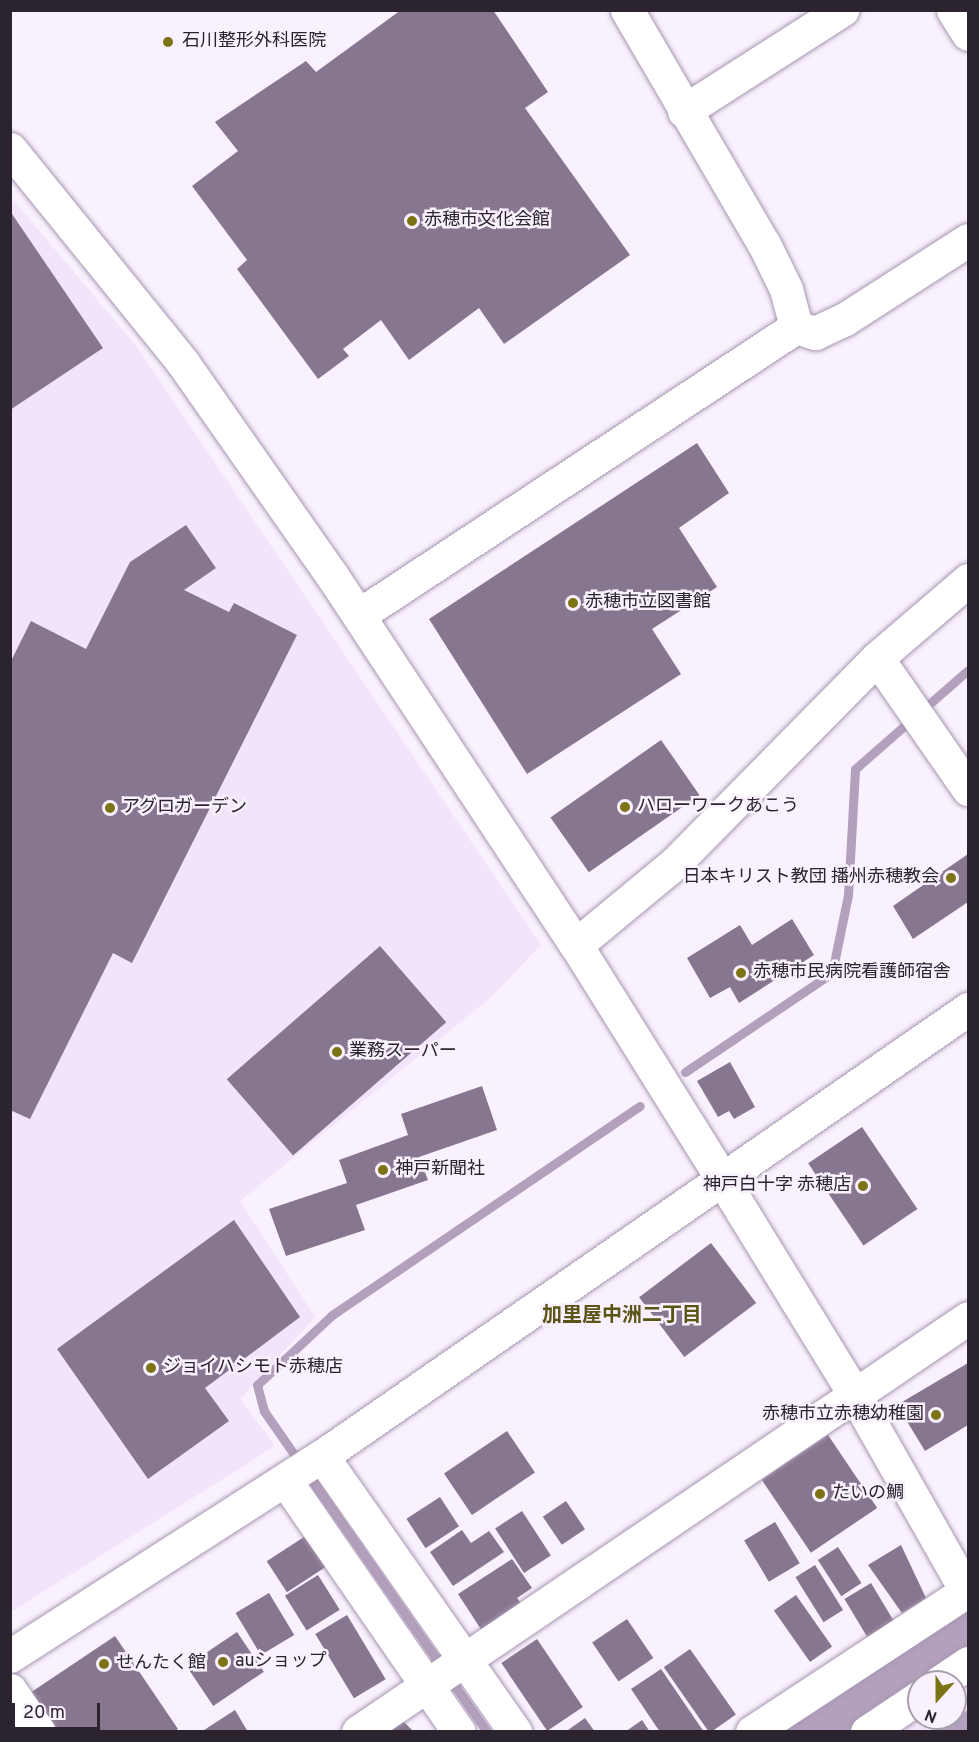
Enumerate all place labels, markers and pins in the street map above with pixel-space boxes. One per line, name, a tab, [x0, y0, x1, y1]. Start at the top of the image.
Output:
place label: 石川整形外科医院	[182, 31, 326, 53]
marker: 石川整形外科医院	[159, 33, 177, 51]
place label: 赤穂市文化会館	[424, 210, 550, 232]
marker: 赤穂市文化会館	[405, 214, 419, 228]
place label: 赤穂市立図書館	[585, 592, 711, 614]
marker: 赤穂市立図書館	[566, 596, 580, 610]
place label: ハローワークあこう	[637, 796, 799, 818]
place label: アグロガーデン	[122, 797, 248, 819]
marker: ハローワークあこう	[618, 800, 632, 814]
marker: アグロガーデン	[103, 801, 117, 815]
place label: 日本キリスト教団 播州赤穂教会	[683, 867, 939, 889]
marker: 日本キリスト教団 播州赤穂教会	[944, 871, 958, 885]
place label: 赤穂市民病院看護師宿舎	[753, 962, 951, 984]
marker: 赤穂市民病院看護師宿舎	[734, 966, 748, 980]
place label: 業務スーパー	[349, 1041, 457, 1063]
marker: 業務スーパー	[330, 1045, 344, 1059]
place label: 神戸新聞社	[395, 1159, 485, 1181]
marker: 神戸新聞社	[376, 1163, 390, 1177]
place label: 神戸白十字 赤穂店	[703, 1175, 851, 1197]
marker: 神戸白十字 赤穂店	[856, 1179, 870, 1193]
place label: ジョイハシモト赤穂店	[163, 1357, 343, 1379]
marker: ジョイハシモト赤穂店	[144, 1361, 158, 1375]
place label: 赤穂市立赤穂幼稚園	[762, 1404, 924, 1426]
marker: 赤穂市立赤穂幼稚園	[929, 1408, 943, 1422]
place label: たいの鯛	[832, 1483, 904, 1505]
marker: たいの鯛	[813, 1487, 827, 1501]
place label: auショップ	[235, 1651, 327, 1673]
place label: せんたく館	[116, 1653, 206, 1675]
marker: auショップ	[216, 1655, 230, 1669]
marker: せんたく館	[97, 1657, 111, 1671]

